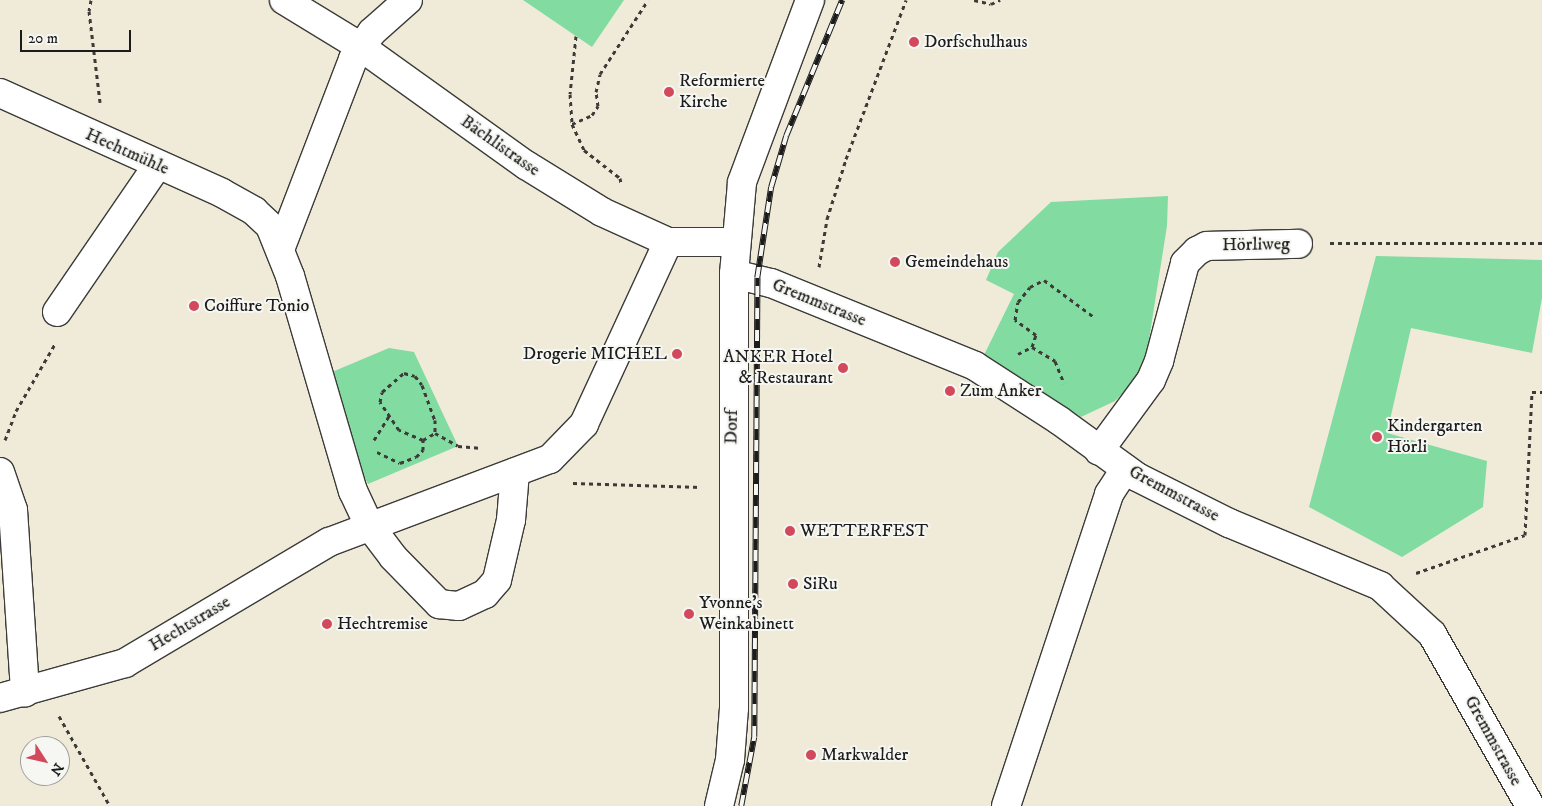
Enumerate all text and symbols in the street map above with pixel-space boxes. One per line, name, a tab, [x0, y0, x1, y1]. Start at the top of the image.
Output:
scale bar	[22, 20, 134, 52]
text: 20 m	[28, 29, 58, 48]
place label: Dorfschulhaus	[924, 31, 1028, 53]
marker: Dorfschulhaus	[908, 36, 920, 48]
place label: Reformierte Kirche	[679, 71, 765, 114]
marker: Reformierte Kirche	[663, 86, 675, 98]
street label: Bächlistrasse	[456, 111, 544, 181]
street label: Hechtmühle	[82, 124, 172, 180]
street label: Hörliweg	[1222, 234, 1290, 256]
place label: Gemeindehaus	[905, 251, 1008, 273]
marker: Gemeindehaus	[889, 256, 901, 268]
street label: Gremmstrasse	[769, 274, 869, 332]
place label: Coiffure Tonio	[204, 295, 309, 317]
marker: Coiffure Tonio	[188, 300, 200, 312]
place label: Drogerie MICHEL	[523, 343, 667, 365]
place label: ANKER Hotel & Restaurant	[723, 347, 833, 389]
marker: Drogerie MICHEL	[671, 348, 683, 360]
marker: ANKER Hotel & Restaurant	[837, 362, 849, 374]
place label: Zum Anker	[960, 380, 1041, 402]
marker: Zum Anker	[944, 385, 956, 397]
street label: Dorf	[721, 410, 743, 444]
place label: Kindergarten Hörli	[1387, 416, 1483, 458]
marker: Kindergarten Hörli	[1371, 431, 1383, 443]
street label: Gremmstrasse	[1125, 461, 1223, 527]
place label: WETTERFEST	[800, 520, 928, 542]
marker: WETTERFEST	[784, 525, 796, 537]
place label: SiRu	[803, 573, 838, 595]
marker: SiRu	[787, 578, 799, 590]
street label: Hechtstrasse	[146, 591, 234, 657]
place label: Yvonne's Weinkabinett	[699, 593, 794, 636]
marker: Yvonne's Weinkabinett	[683, 608, 695, 620]
place label: Hechtremise	[337, 613, 428, 635]
marker: Hechtremise	[321, 618, 333, 630]
street label: Gremmstrasse	[1459, 692, 1527, 790]
north arrow	[20, 736, 70, 786]
place label: Markwalder	[821, 744, 908, 766]
marker: Markwalder	[805, 749, 817, 761]
text: N	[46, 759, 67, 779]

